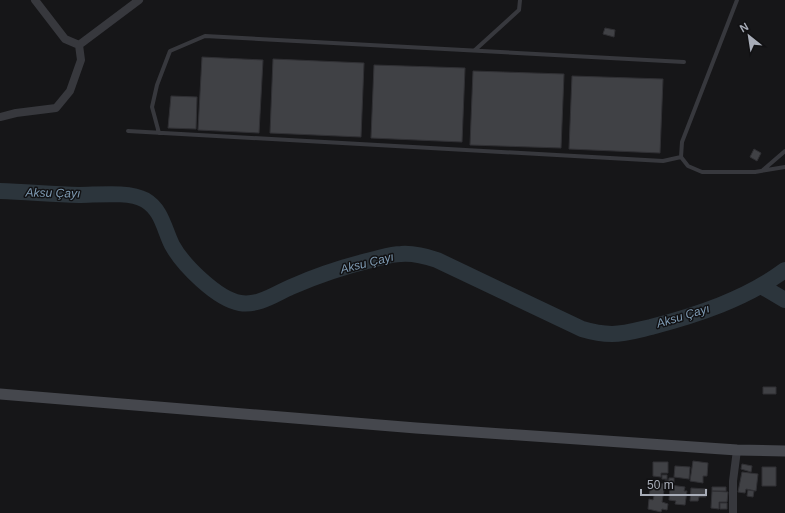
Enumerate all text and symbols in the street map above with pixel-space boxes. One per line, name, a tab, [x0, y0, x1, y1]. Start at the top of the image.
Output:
north arrow	[729, 16, 769, 56]
text: N	[738, 20, 750, 35]
water label: Aksu Çayı	[25, 186, 80, 200]
water label: Aksu Çayı	[338, 250, 395, 277]
water label: Aksu Çayı	[654, 301, 711, 331]
scale bar	[641, 471, 706, 497]
text: 50 m	[647, 478, 674, 492]

